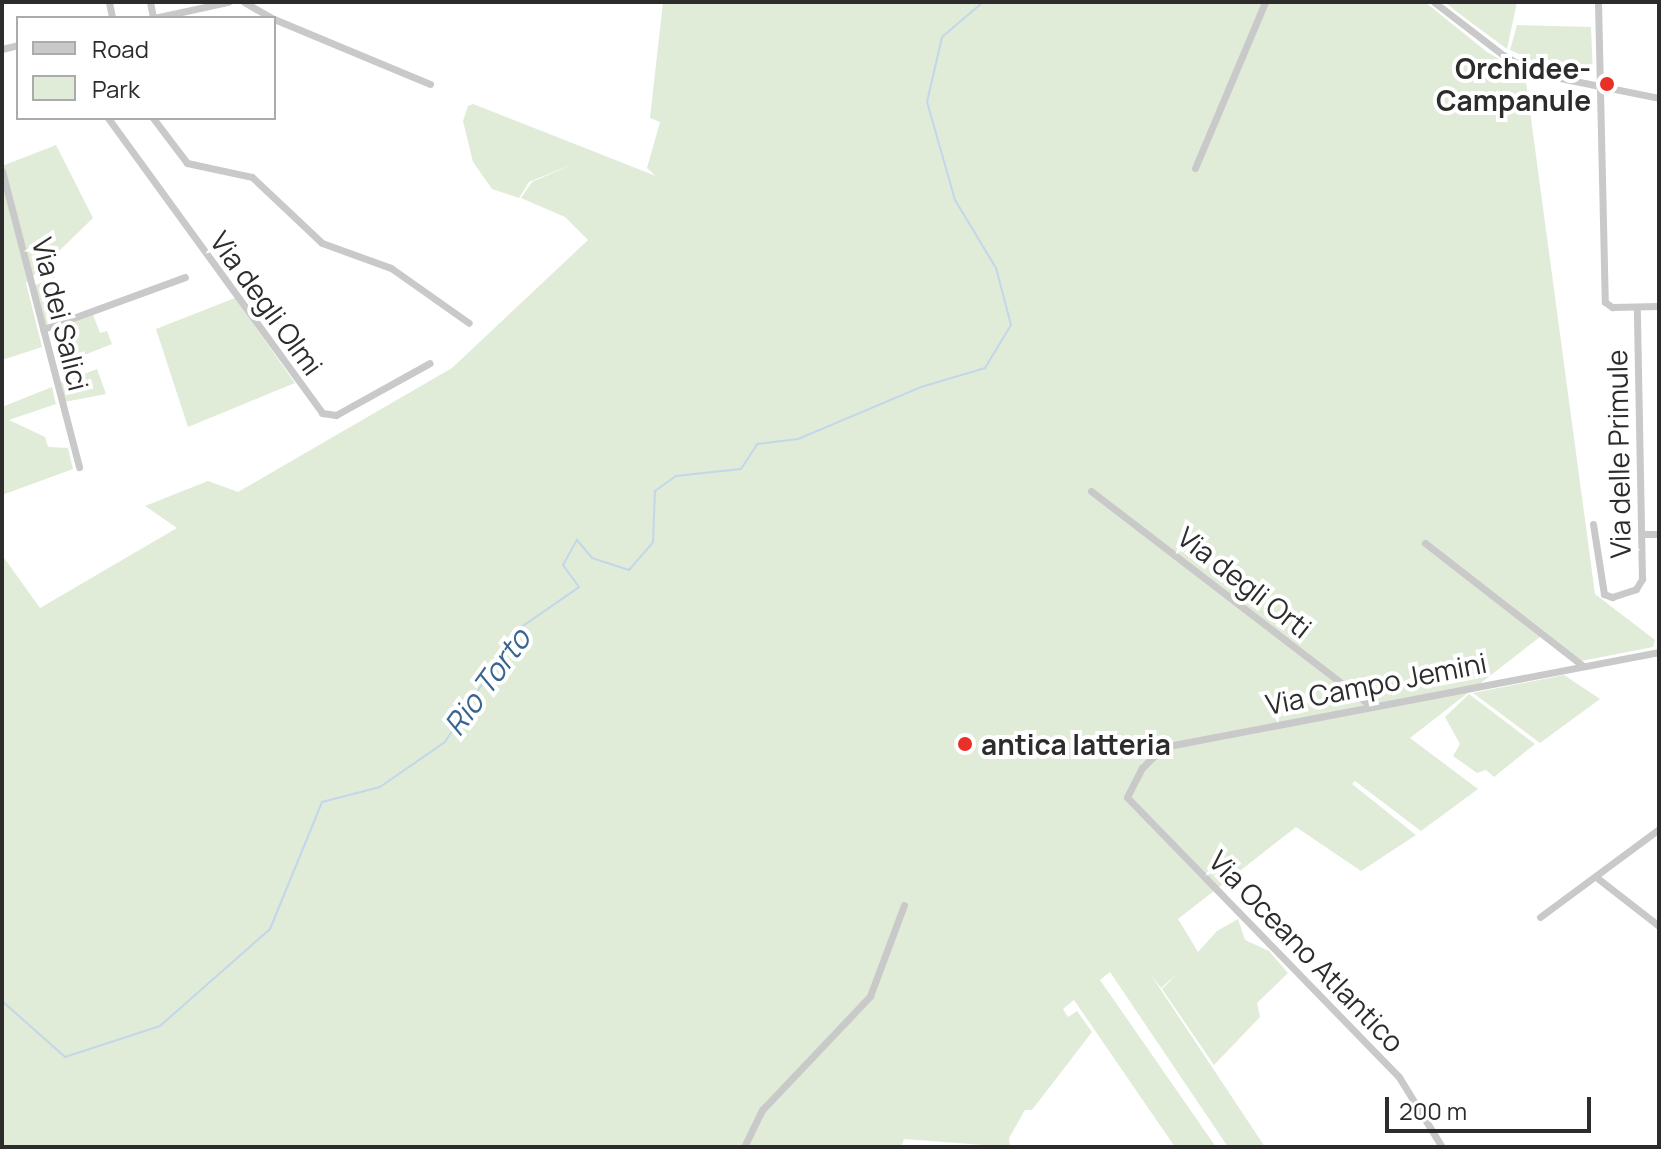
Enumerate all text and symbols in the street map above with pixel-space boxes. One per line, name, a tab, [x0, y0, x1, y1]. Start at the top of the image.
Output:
legend	[16, 16, 276, 120]
text: Road	[92, 32, 149, 65]
place label: Orchidee- Campanule	[1436, 51, 1591, 117]
text: Park	[92, 72, 140, 105]
marker: Orchidee- Campanule	[1598, 75, 1616, 93]
street label: Via degli Olmi	[204, 225, 330, 381]
street label: Via dei Salici	[26, 234, 96, 394]
street label: Via delle Primule	[1599, 349, 1637, 559]
street label: Via degli Orti	[1171, 519, 1319, 645]
water label: Rio Torto	[436, 622, 538, 742]
street label: Via Campo Jemini	[1263, 645, 1489, 721]
place label: antica latteria	[981, 727, 1171, 761]
marker: antica latteria	[956, 735, 974, 753]
street label: Via Oceano Atlantico	[1202, 844, 1412, 1058]
scale bar	[1389, 1081, 1595, 1131]
text: 200 m	[1399, 1094, 1467, 1127]

